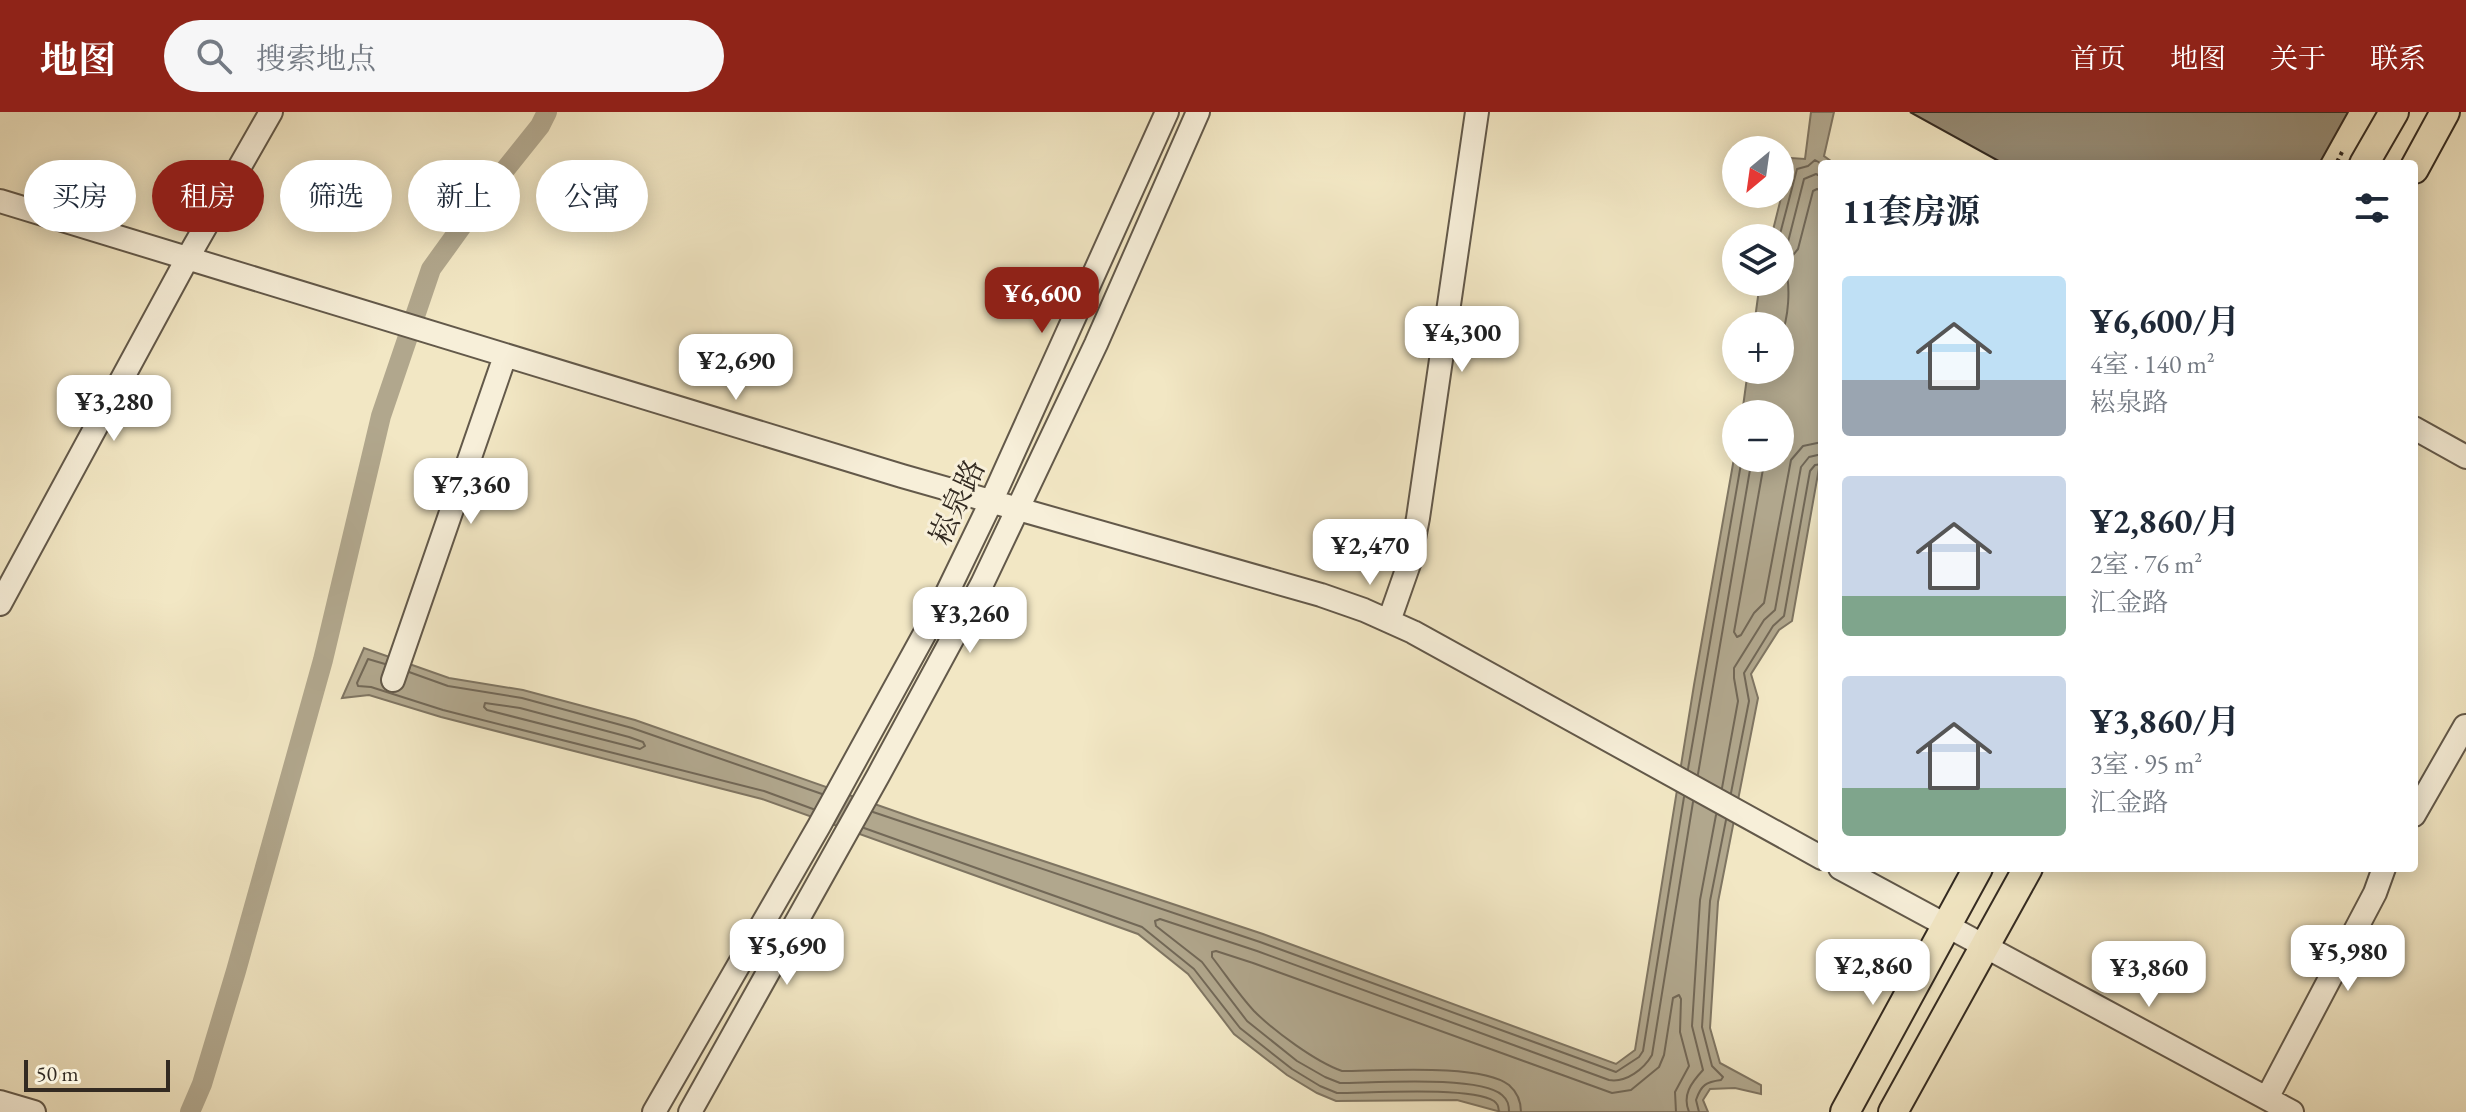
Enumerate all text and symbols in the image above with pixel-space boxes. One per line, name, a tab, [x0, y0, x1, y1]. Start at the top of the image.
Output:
search box	[164, 20, 724, 92]
icon: search	[192, 34, 236, 78]
text: 地图	[40, 35, 116, 84]
text: 搜索地点	[256, 39, 376, 78]
text: 首页	[2070, 40, 2126, 76]
text: 地图	[2170, 40, 2226, 76]
text: 关于	[2270, 40, 2326, 76]
text: 联系	[2370, 40, 2426, 76]
north arrow	[1722, 136, 1794, 208]
map controls	[1722, 136, 1794, 472]
chip: 买房	[24, 160, 136, 232]
chip: 租房	[152, 160, 264, 232]
chip: 筛选	[280, 160, 392, 232]
chip: 新上	[408, 160, 520, 232]
chip: 公寓	[536, 160, 648, 232]
icon: filters	[2350, 186, 2394, 230]
text: 11套房源	[1842, 189, 1980, 233]
button: layers	[1722, 224, 1794, 296]
pin: ¥6,600	[977, 267, 1107, 335]
text: ¥6,600	[1003, 276, 1081, 310]
text: ¥6,600/月	[2090, 299, 2240, 343]
pin: ¥4,300	[1397, 306, 1527, 374]
icon: home	[1906, 308, 2002, 404]
button: +	[1722, 312, 1794, 384]
text: ¥4,300	[1423, 315, 1501, 349]
pin: ¥2,690	[671, 334, 801, 402]
text: ¥2,690	[697, 343, 775, 377]
text: 4室 · 140 m²	[2090, 347, 2215, 381]
pin: ¥3,280	[49, 375, 179, 443]
text: ¥3,280	[75, 384, 153, 418]
text: 崧泉路	[2090, 385, 2168, 419]
button: −	[1722, 400, 1794, 472]
street label: 崧泉路	[920, 453, 993, 551]
pin: ¥7,360	[406, 458, 536, 526]
text: ¥7,360	[432, 467, 510, 501]
text: ¥2,860/月	[2090, 499, 2240, 543]
icon: home	[1906, 508, 2002, 604]
pin: ¥2,470	[1305, 519, 1435, 587]
text: ¥2,470	[1331, 528, 1409, 562]
text: 2室 · 76 m²	[2090, 547, 2202, 581]
text: 汇金路	[2090, 585, 2168, 619]
pin: ¥3,260	[905, 587, 1035, 655]
text: ¥3,260	[931, 596, 1009, 630]
text: ¥3,860/月	[2090, 699, 2240, 743]
icon: home	[1906, 708, 2002, 804]
text: 3室 · 95 m²	[2090, 747, 2202, 781]
text: 汇金路	[2090, 785, 2168, 819]
pin: ¥5,690	[722, 919, 852, 987]
pin: ¥5,980	[2283, 925, 2413, 993]
text: ¥5,690	[748, 928, 826, 962]
text: ¥5,980	[2309, 934, 2387, 968]
pin: ¥2,860	[1808, 939, 1938, 1007]
pin: ¥3,860	[2084, 941, 2214, 1009]
text: ¥2,860	[1834, 948, 1912, 982]
text: ¥3,860	[2110, 950, 2188, 984]
scale bar	[24, 1056, 170, 1092]
text: 50 m	[36, 1059, 79, 1088]

